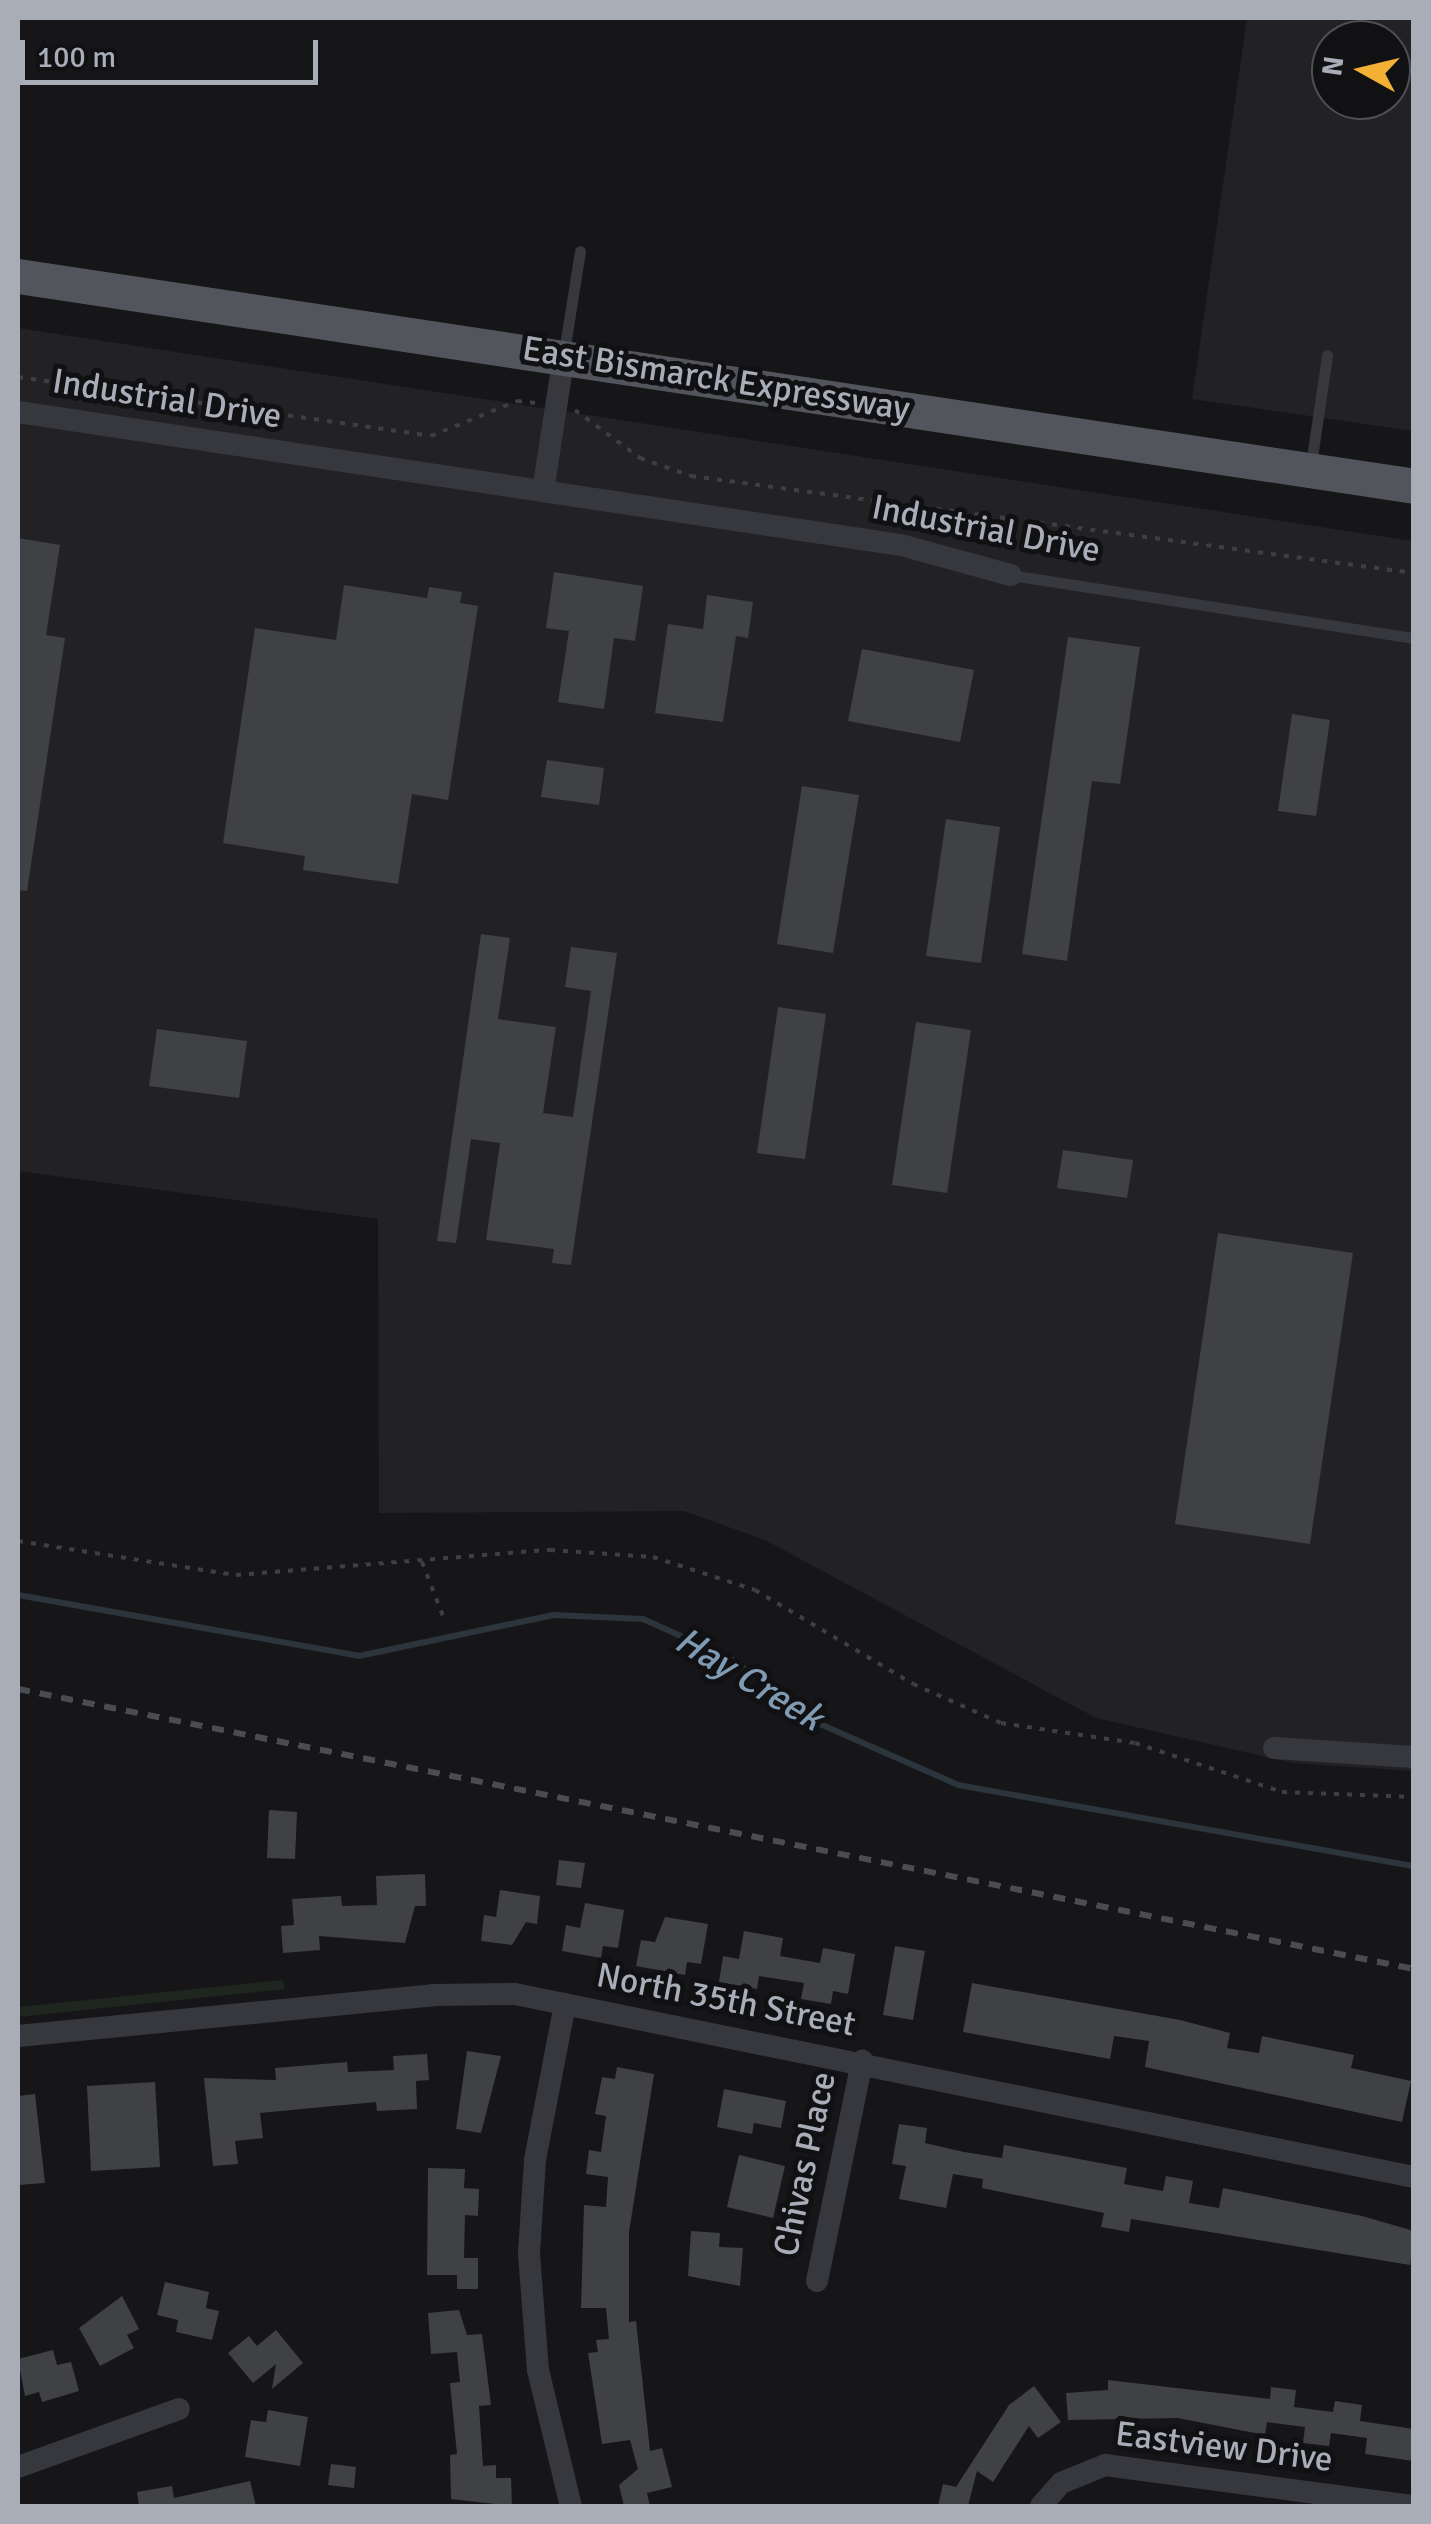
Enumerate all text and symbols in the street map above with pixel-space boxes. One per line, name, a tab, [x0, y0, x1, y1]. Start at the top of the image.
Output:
scale bar	[25, 20, 322, 82]
north arrow	[1311, 20, 1411, 120]
text: 100 m	[37, 39, 116, 76]
text: N	[1315, 54, 1351, 78]
street label: East Bismarck Expressway	[519, 328, 913, 430]
street label: Industrial Drive	[49, 360, 285, 438]
street label: Industrial Drive	[868, 486, 1104, 572]
water label: Hay Creek	[667, 1617, 831, 1741]
street label: North 35th Street	[593, 1954, 859, 2046]
street label: Chivas Place	[765, 2068, 845, 2260]
street label: Eastview Drive	[1113, 2413, 1335, 2481]

